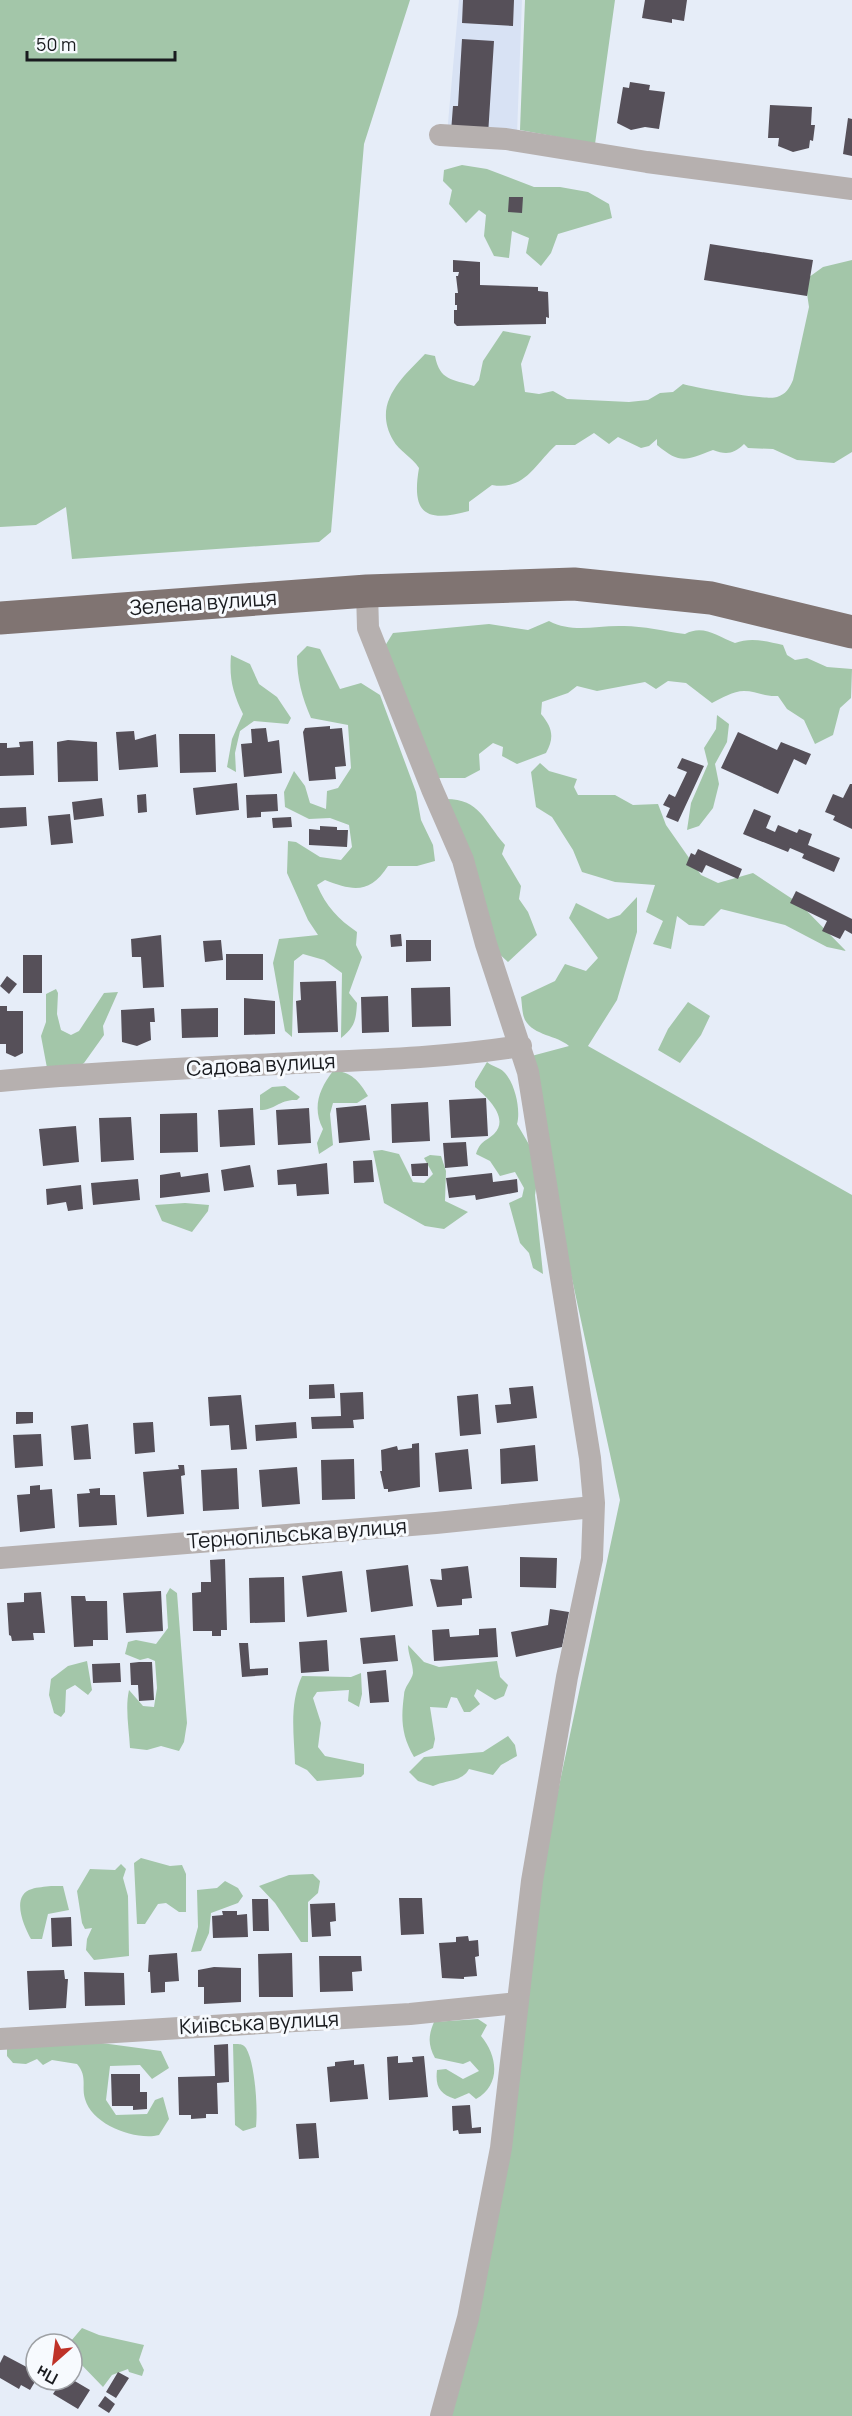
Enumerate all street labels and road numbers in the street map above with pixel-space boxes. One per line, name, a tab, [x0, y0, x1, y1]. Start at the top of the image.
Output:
street label: Зелена вулиця	[128, 583, 278, 621]
street label: Садова вулиця	[186, 1046, 336, 1082]
street label: Тернопільська вулиця	[186, 1511, 408, 1555]
street label: Київська вулиця	[178, 2004, 340, 2040]

